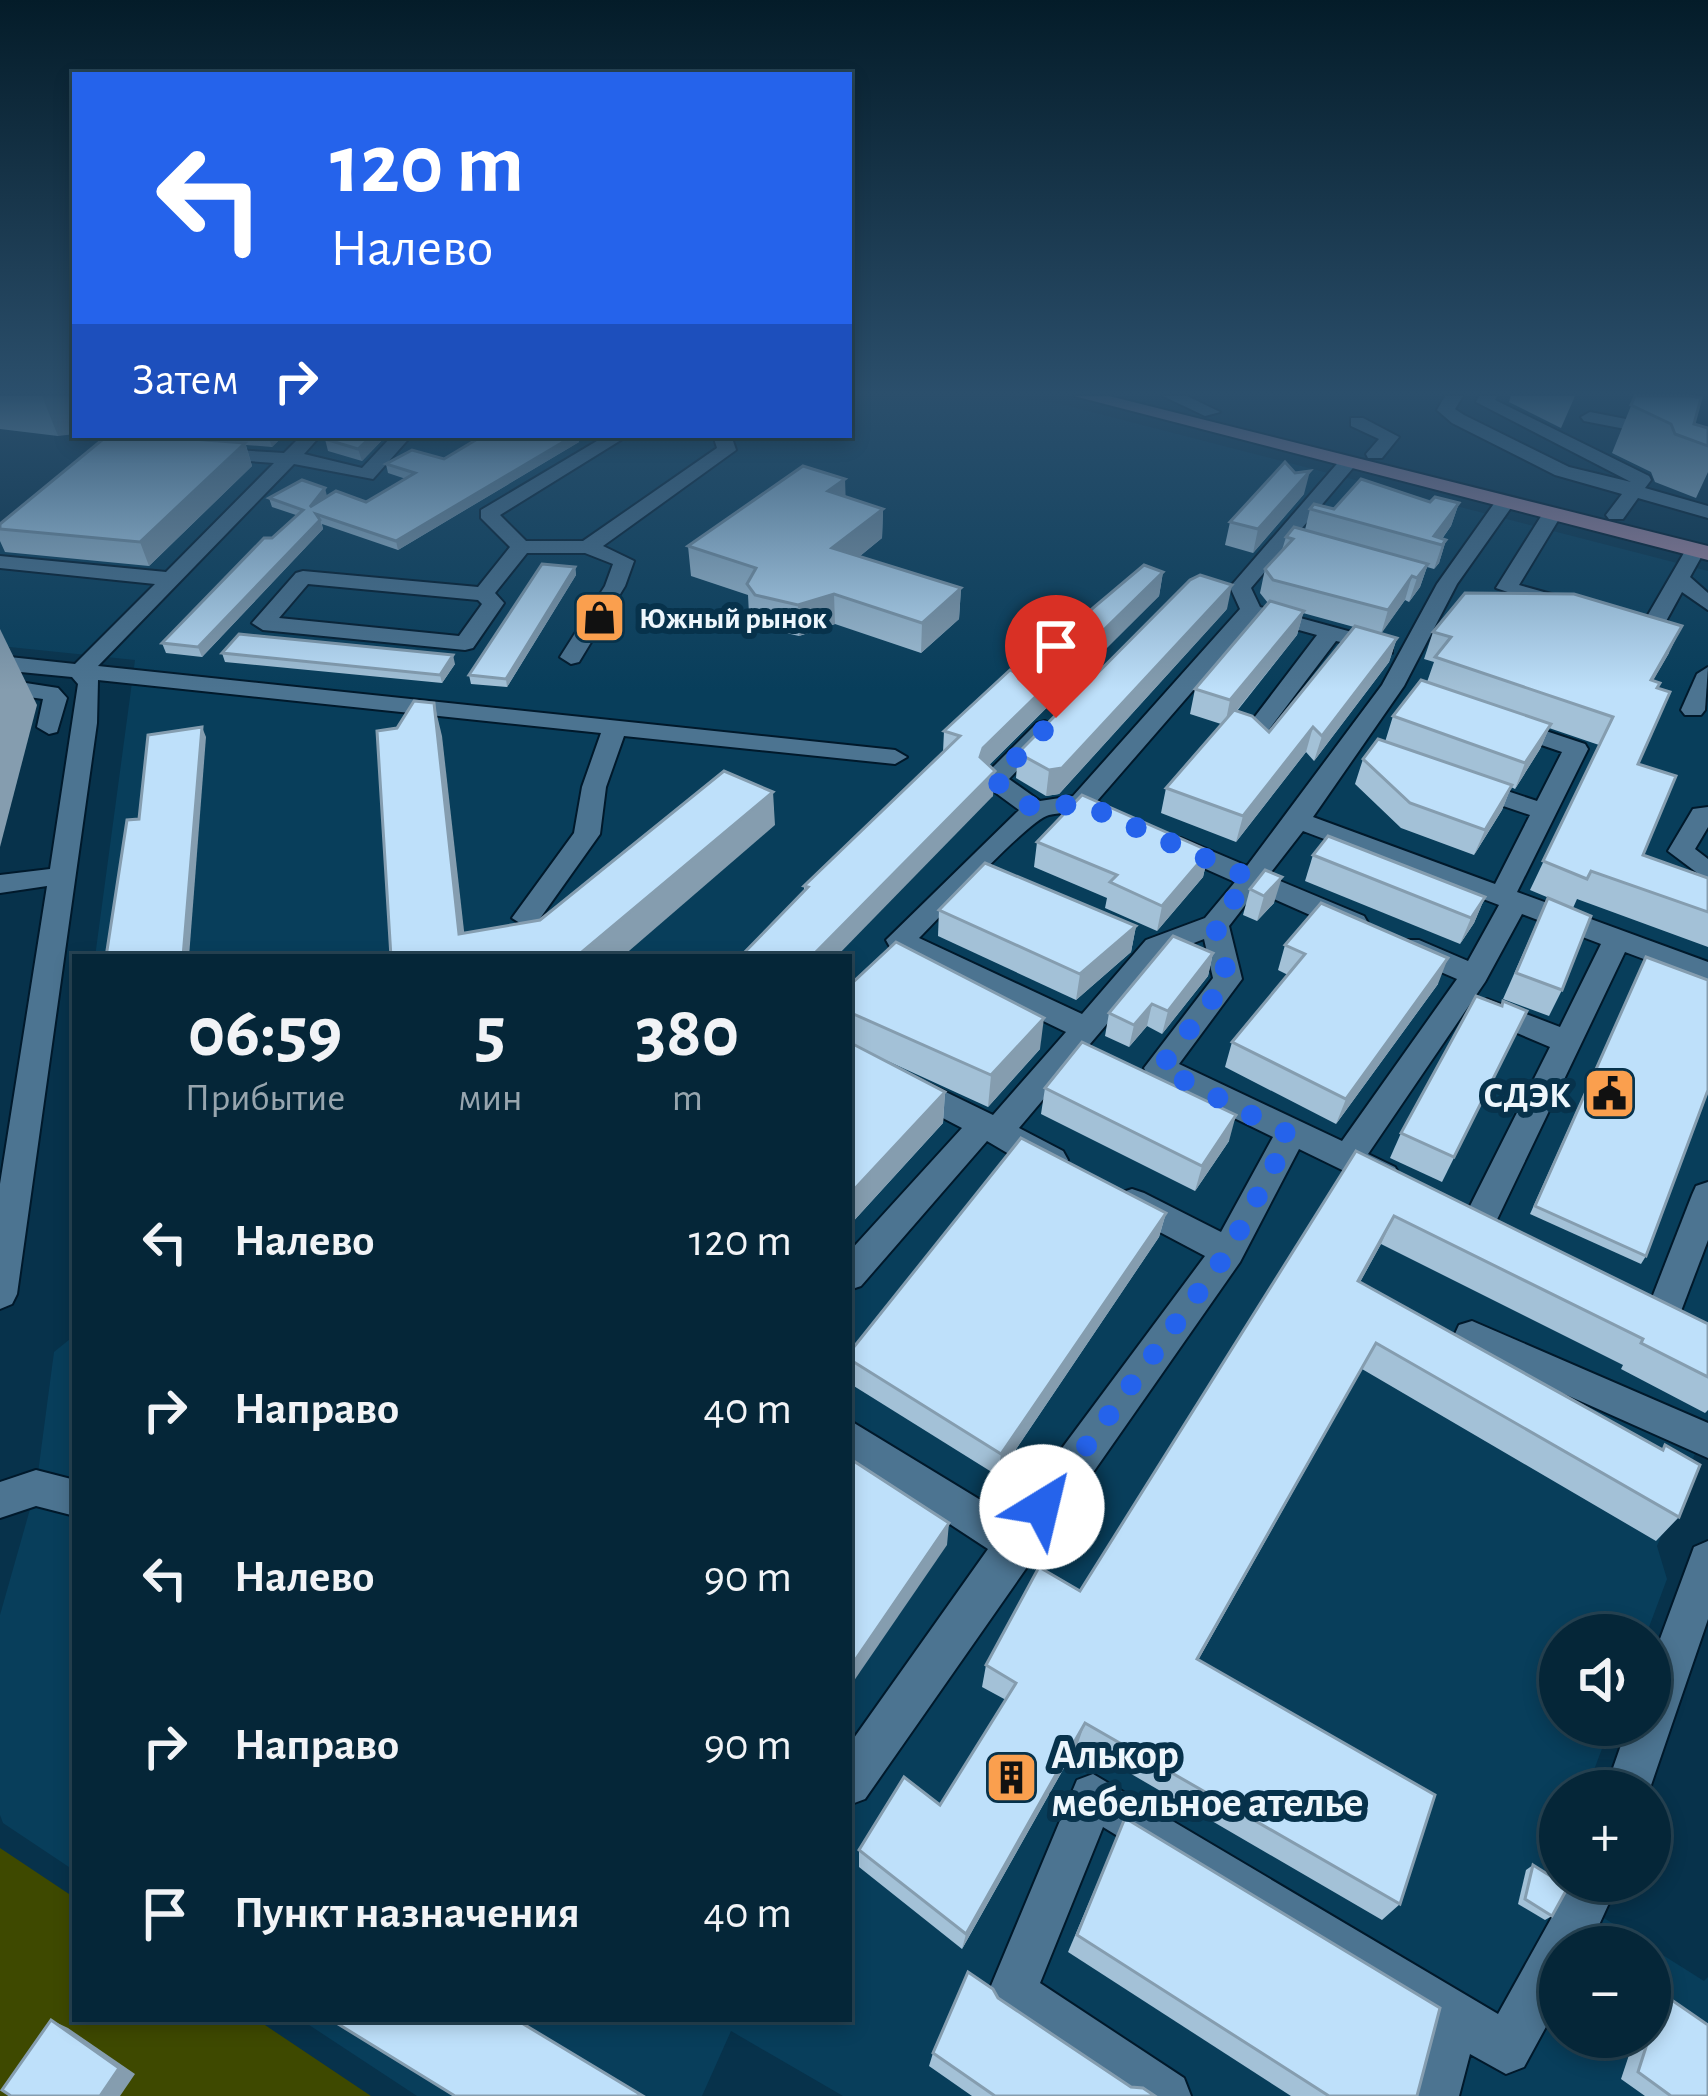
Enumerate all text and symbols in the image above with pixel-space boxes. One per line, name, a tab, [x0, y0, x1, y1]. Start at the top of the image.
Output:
icon: left	[132, 120, 288, 276]
text: 120 m	[330, 124, 524, 208]
text: Налево	[330, 222, 493, 276]
icon: right	[263, 348, 329, 414]
text: Затем	[132, 358, 239, 403]
shop icon: Южный рынок	[572, 590, 628, 646]
pin	[1005, 595, 1107, 718]
place label: Южный рынок	[639, 604, 827, 634]
icon: arrive	[1023, 613, 1089, 679]
text: 06:59	[188, 997, 342, 1069]
text: 5	[475, 997, 506, 1069]
text: 380	[635, 997, 739, 1069]
public building icon: СДЭК	[1582, 1066, 1638, 1122]
place label: СДЭК	[1483, 1078, 1571, 1114]
text: Прибытие	[185, 1079, 345, 1118]
text: мин	[458, 1079, 523, 1118]
text: m	[672, 1079, 703, 1118]
icon: left	[132, 1209, 198, 1275]
text: Налево	[234, 1219, 374, 1264]
text: 120 m	[689, 1219, 792, 1264]
icon: right	[132, 1377, 198, 1443]
text: Направо	[234, 1387, 399, 1432]
text: 40 m	[703, 1387, 792, 1432]
position arrow	[979, 1444, 1105, 1570]
icon: left	[132, 1545, 198, 1611]
text: Налево	[234, 1555, 374, 1600]
text: 90 m	[704, 1555, 792, 1600]
map controls	[1539, 1614, 1671, 2058]
button: sound	[1539, 1614, 1671, 1746]
icon: right	[132, 1713, 198, 1779]
text: Направо	[234, 1723, 399, 1768]
text: 90 m	[704, 1723, 792, 1768]
place label: Алькор мебельное ателье	[1051, 1734, 1363, 1824]
building icon: Алькор мебельное ателье	[984, 1749, 1040, 1805]
button: +	[1539, 1770, 1671, 1902]
icon: arrive	[132, 1881, 198, 1947]
text: Пункт назначения	[234, 1891, 580, 1936]
text: 40 m	[703, 1891, 792, 1936]
button: −	[1539, 1926, 1671, 2058]

